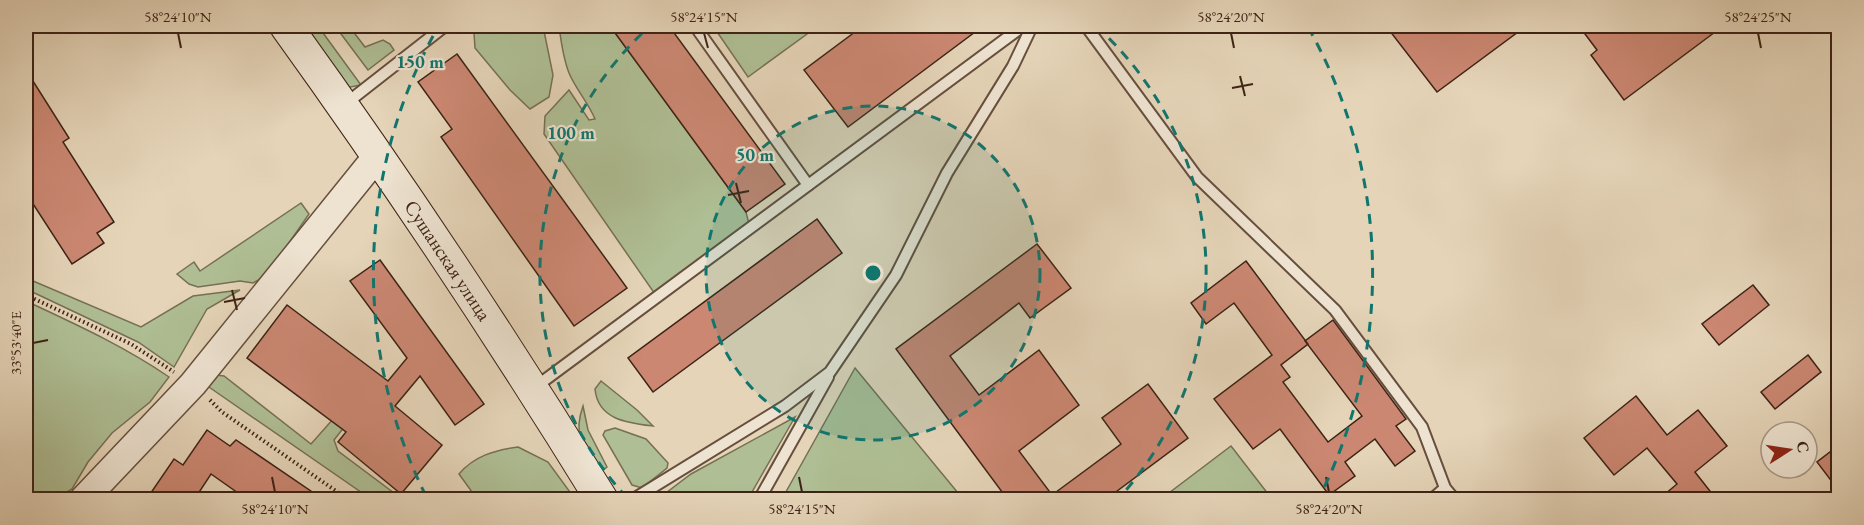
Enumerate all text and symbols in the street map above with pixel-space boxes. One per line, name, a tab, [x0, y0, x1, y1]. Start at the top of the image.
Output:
text: 58°24'10"N	[144, 7, 212, 26]
text: 58°24'15"N	[670, 7, 738, 26]
text: 58°24'20"N	[1197, 7, 1265, 26]
text: 58°24'25"N	[1724, 7, 1792, 26]
text: 150 m	[396, 50, 444, 73]
text: 100 m	[547, 121, 595, 144]
text: 50 m	[736, 143, 774, 166]
street label: Сушанская улица	[398, 195, 498, 326]
centre of rings	[863, 263, 883, 283]
text: 33°53'40"E	[6, 310, 25, 375]
north arrow	[1759, 420, 1819, 480]
text: С	[1792, 439, 1815, 455]
text: 58°24'10"N	[241, 499, 309, 518]
text: 58°24'15"N	[768, 499, 836, 518]
text: 58°24'20"N	[1295, 499, 1363, 518]

